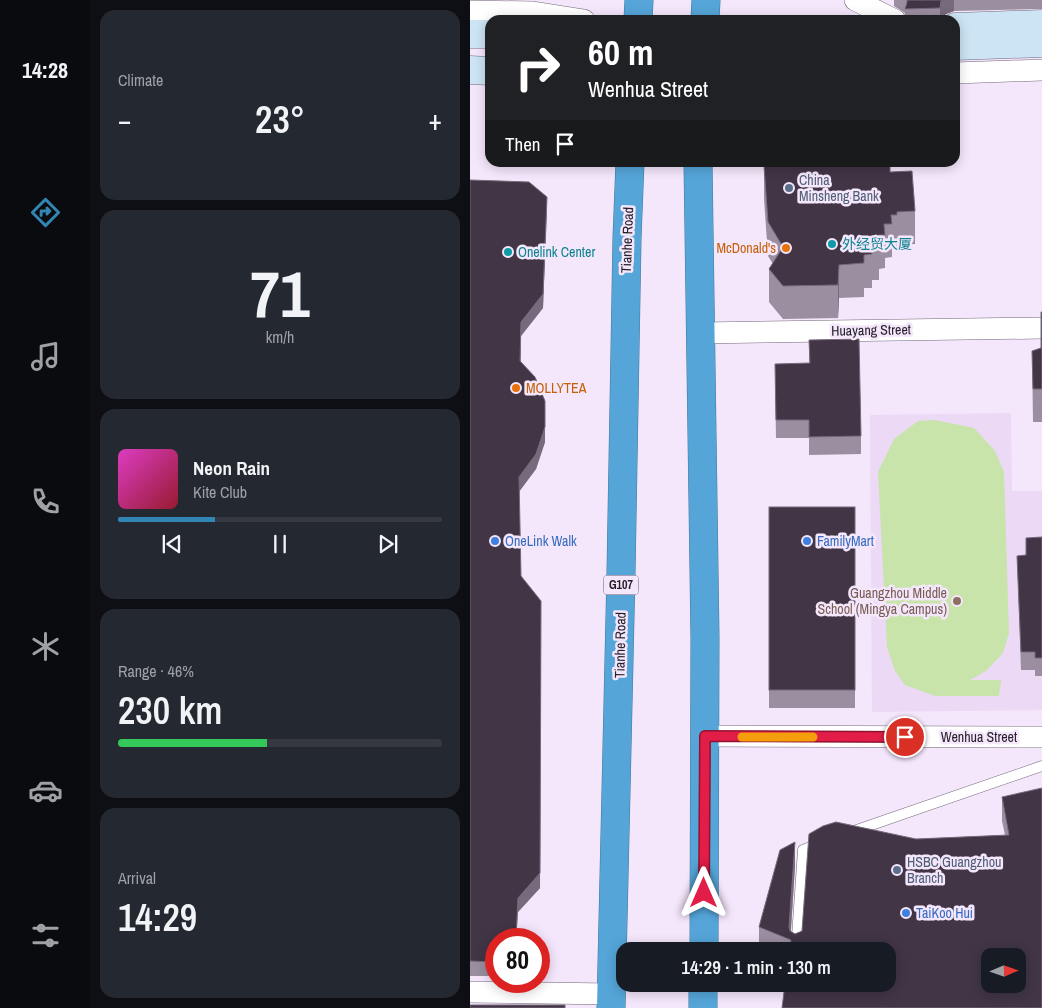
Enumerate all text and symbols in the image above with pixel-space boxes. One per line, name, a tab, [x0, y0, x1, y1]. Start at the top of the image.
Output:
text: 60 m	[588, 29, 653, 76]
icon: right	[505, 35, 570, 100]
text: 14:28	[22, 55, 68, 85]
text: Climate	[118, 69, 163, 91]
text: Wenhua Street	[588, 74, 708, 104]
text: 23°	[255, 94, 305, 145]
text: −	[118, 101, 131, 139]
text: +	[429, 101, 442, 139]
icon: arrive	[551, 130, 579, 158]
text: Then	[505, 131, 541, 157]
place label: China Minsheng Bank	[799, 171, 879, 205]
marker: China Minsheng Bank	[783, 182, 795, 194]
icon: directions	[28, 195, 63, 230]
street label: Tianhe Road	[617, 207, 637, 273]
place label: 外经贸大厦	[842, 235, 912, 253]
marker: 外经贸大厦	[826, 238, 838, 250]
place label: McDonald's	[716, 239, 776, 257]
marker: McDonald's	[780, 242, 792, 254]
place label: Onelink Center	[518, 243, 595, 261]
marker: Onelink Center	[502, 246, 514, 258]
text: 71	[250, 250, 310, 337]
street label: Huayang Street	[831, 320, 911, 340]
text: km/h	[266, 326, 294, 348]
icon: music	[28, 339, 63, 374]
place label: MOLLYTEA	[526, 379, 587, 397]
marker: MOLLYTEA	[510, 382, 522, 394]
text: Neon Rain	[193, 455, 270, 481]
text: Kite Club	[193, 481, 247, 503]
icon: phone	[28, 484, 63, 519]
icon: previous	[158, 530, 186, 558]
icon: pause	[266, 530, 294, 558]
icon: next	[374, 530, 402, 558]
place label: OneLink Walk	[505, 532, 577, 550]
place label: FamilyMart	[817, 532, 874, 550]
marker: OneLink Walk	[489, 535, 501, 547]
marker: FamilyMart	[801, 535, 813, 547]
road number: G107	[604, 576, 638, 594]
place label: Guangzhou Middle School (Mingya Campus)	[817, 584, 947, 618]
marker: Guangzhou Middle School (Mingya Campus)	[951, 595, 963, 607]
street label: Tianhe Road	[610, 612, 630, 678]
icon: climate	[28, 629, 63, 664]
text: Range · 46%	[118, 660, 194, 682]
text: 230 km	[118, 685, 222, 736]
pin	[884, 716, 926, 758]
icon: arrive	[891, 723, 919, 751]
street label: Wenhua Street	[941, 728, 1017, 746]
icon: car	[28, 773, 63, 808]
place label: HSBC Guangzhou Branch	[907, 853, 1001, 887]
marker: HSBC Guangzhou Branch	[891, 864, 903, 876]
position arrow	[677, 866, 729, 918]
text: Arrival	[118, 867, 156, 889]
text: 14:29	[118, 892, 197, 943]
place label: TaiKoo Hui	[916, 904, 973, 922]
marker: TaiKoo Hui	[900, 907, 912, 919]
icon: filters	[28, 918, 63, 953]
speed limit sign: 80	[485, 928, 550, 993]
north arrow	[981, 948, 1026, 992]
map controls	[981, 948, 1026, 993]
text: 14:29 · 1 min · 130 m	[681, 954, 831, 980]

